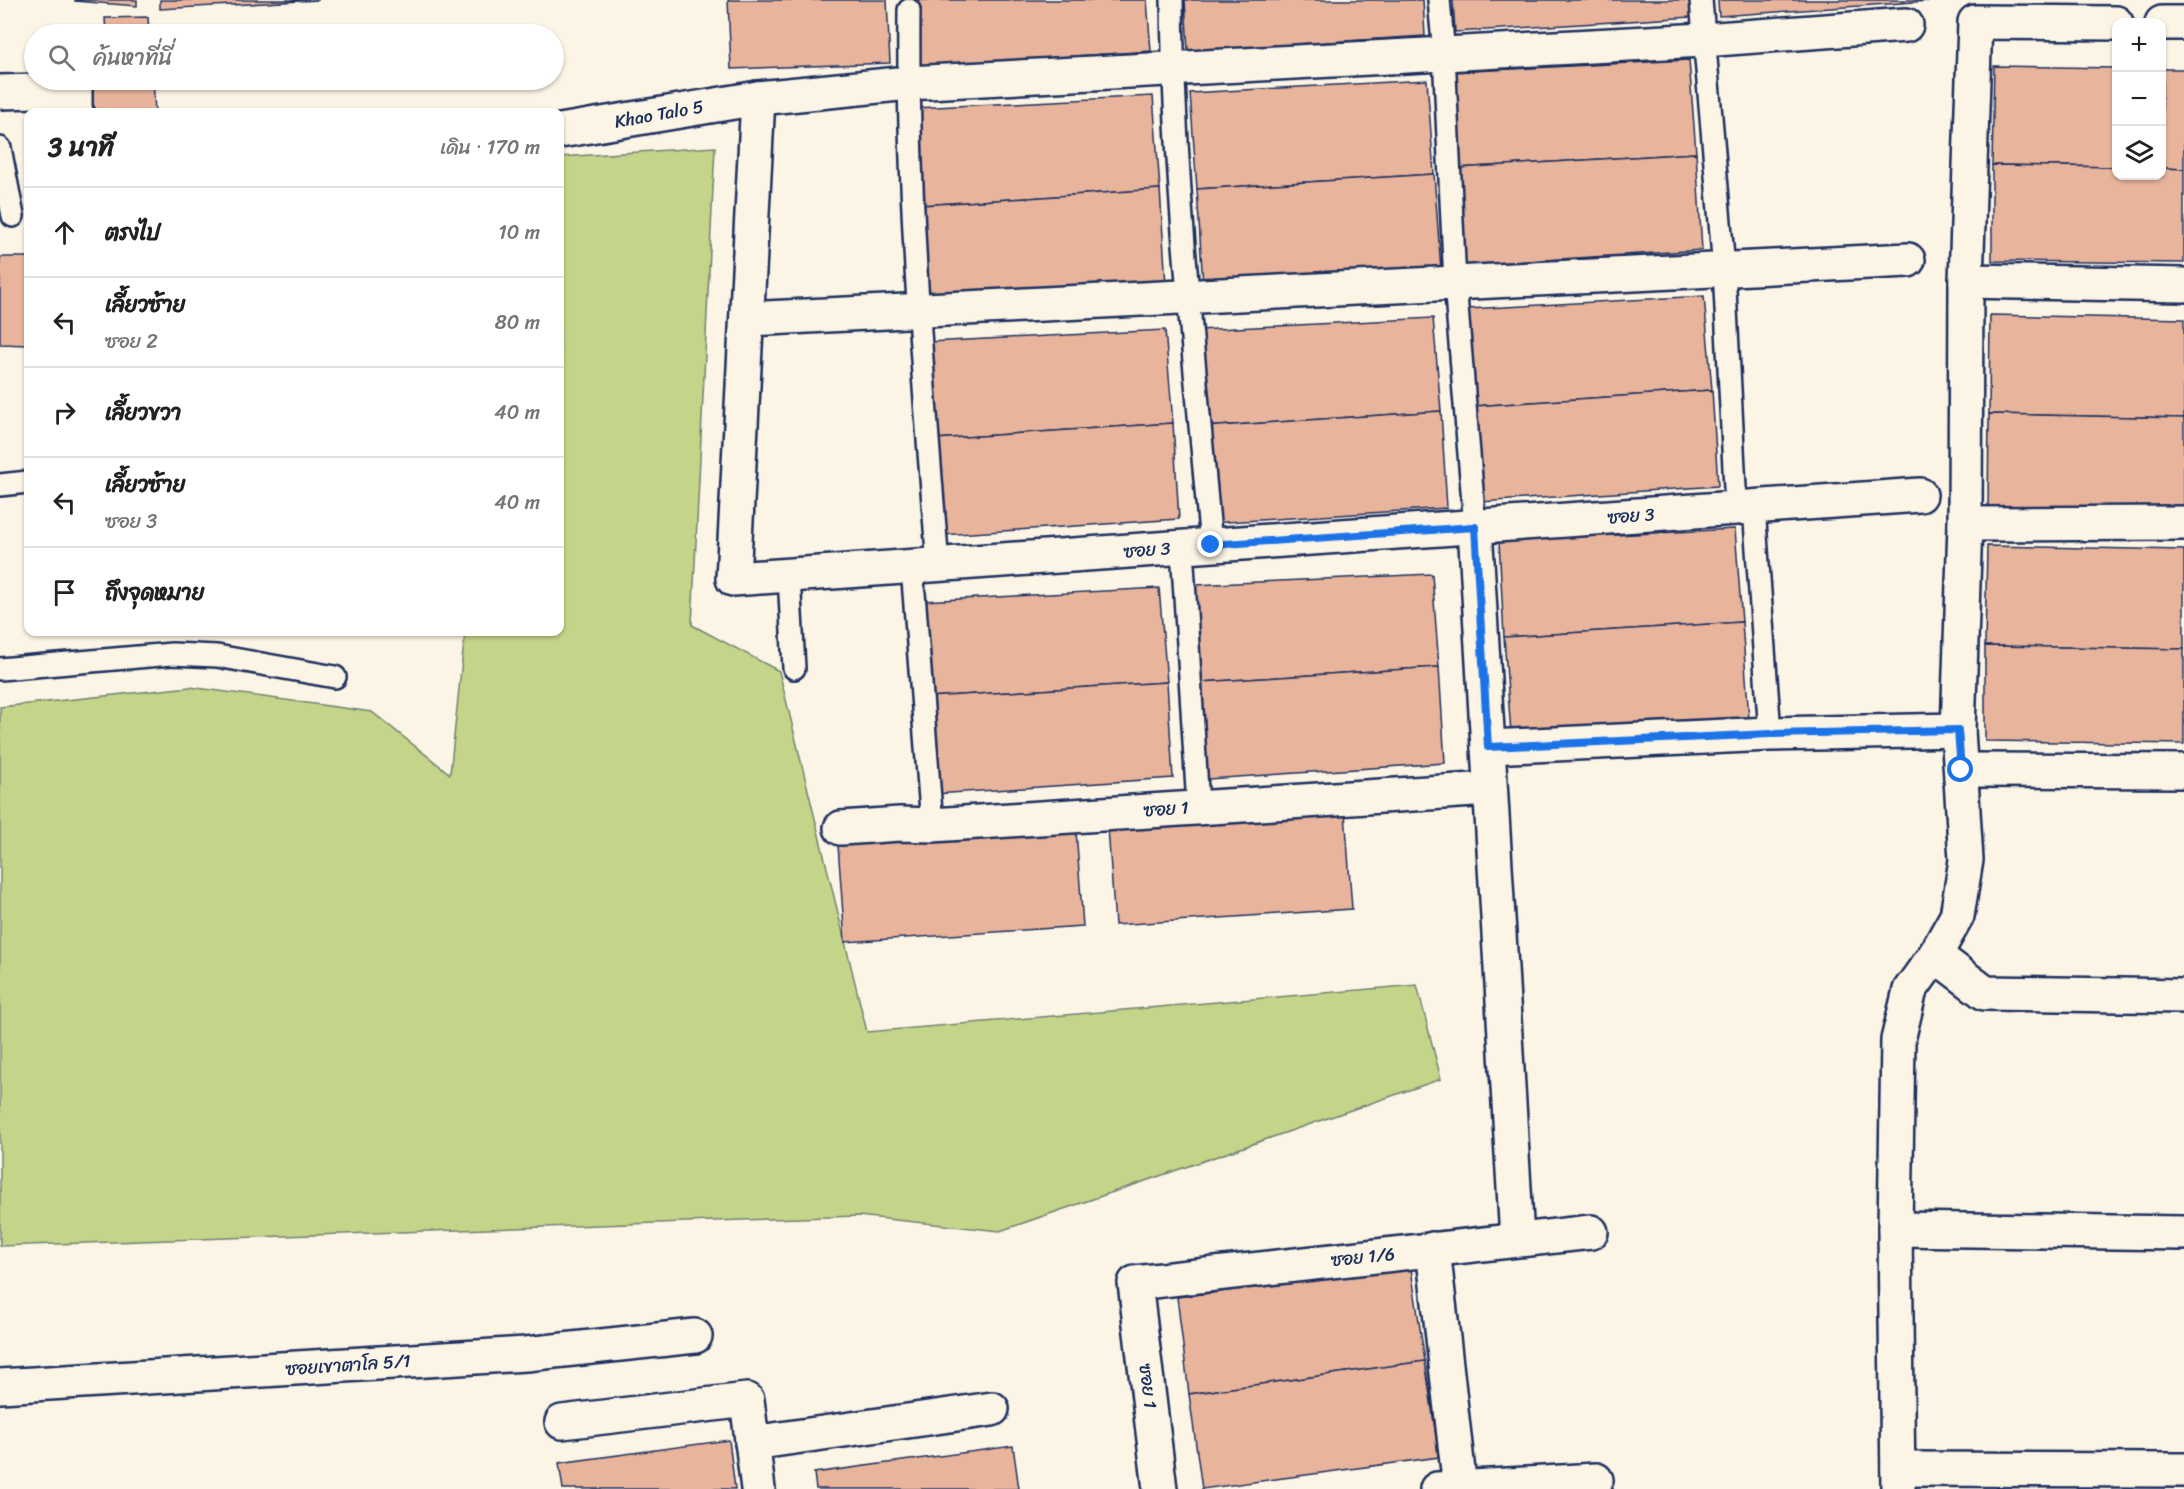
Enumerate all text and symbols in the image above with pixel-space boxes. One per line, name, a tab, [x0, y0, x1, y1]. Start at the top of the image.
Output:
map controls	[2112, 18, 2166, 180]
button: +	[2112, 18, 2166, 72]
search box	[24, 24, 564, 90]
text: ค้นหาที่นี่	[93, 38, 173, 77]
icon: search	[45, 41, 78, 74]
button: −	[2112, 72, 2166, 126]
street label: Khao Talo 5	[612, 90, 706, 138]
text: 3 นาที	[48, 124, 114, 170]
button: layers	[2112, 126, 2166, 180]
text: เดิน · 170 m	[440, 130, 540, 165]
text: ตรงไป	[105, 213, 160, 252]
text: 10 m	[498, 215, 540, 250]
icon: ahead	[48, 216, 81, 249]
text: เลี้ยวซ้าย	[105, 285, 185, 324]
text: 80 m	[495, 305, 540, 340]
icon: left	[48, 306, 81, 339]
text: ซอย 2	[105, 324, 158, 359]
text: เลี้ยวขวา	[105, 393, 181, 432]
text: 40 m	[494, 395, 540, 430]
icon: right	[48, 396, 81, 429]
text: เลี้ยวซ้าย	[105, 465, 185, 504]
text: 40 m	[494, 485, 540, 520]
icon: left	[48, 486, 81, 519]
street label: ซอย 3	[1606, 498, 1656, 534]
text: ซอย 3	[105, 504, 157, 539]
route end	[1197, 531, 1223, 557]
street label: ซอย 3	[1122, 532, 1172, 568]
text: ถึงจุดหมาย	[105, 573, 204, 612]
icon: arrive	[48, 576, 81, 609]
route start	[1947, 756, 1973, 782]
street label: ซอย 1	[1142, 791, 1190, 827]
street label: ซอย 1/6	[1329, 1238, 1397, 1276]
street label: ซอยเขาตาโล 5/1	[284, 1345, 412, 1385]
street label: ซอย 1	[1129, 1362, 1167, 1411]

